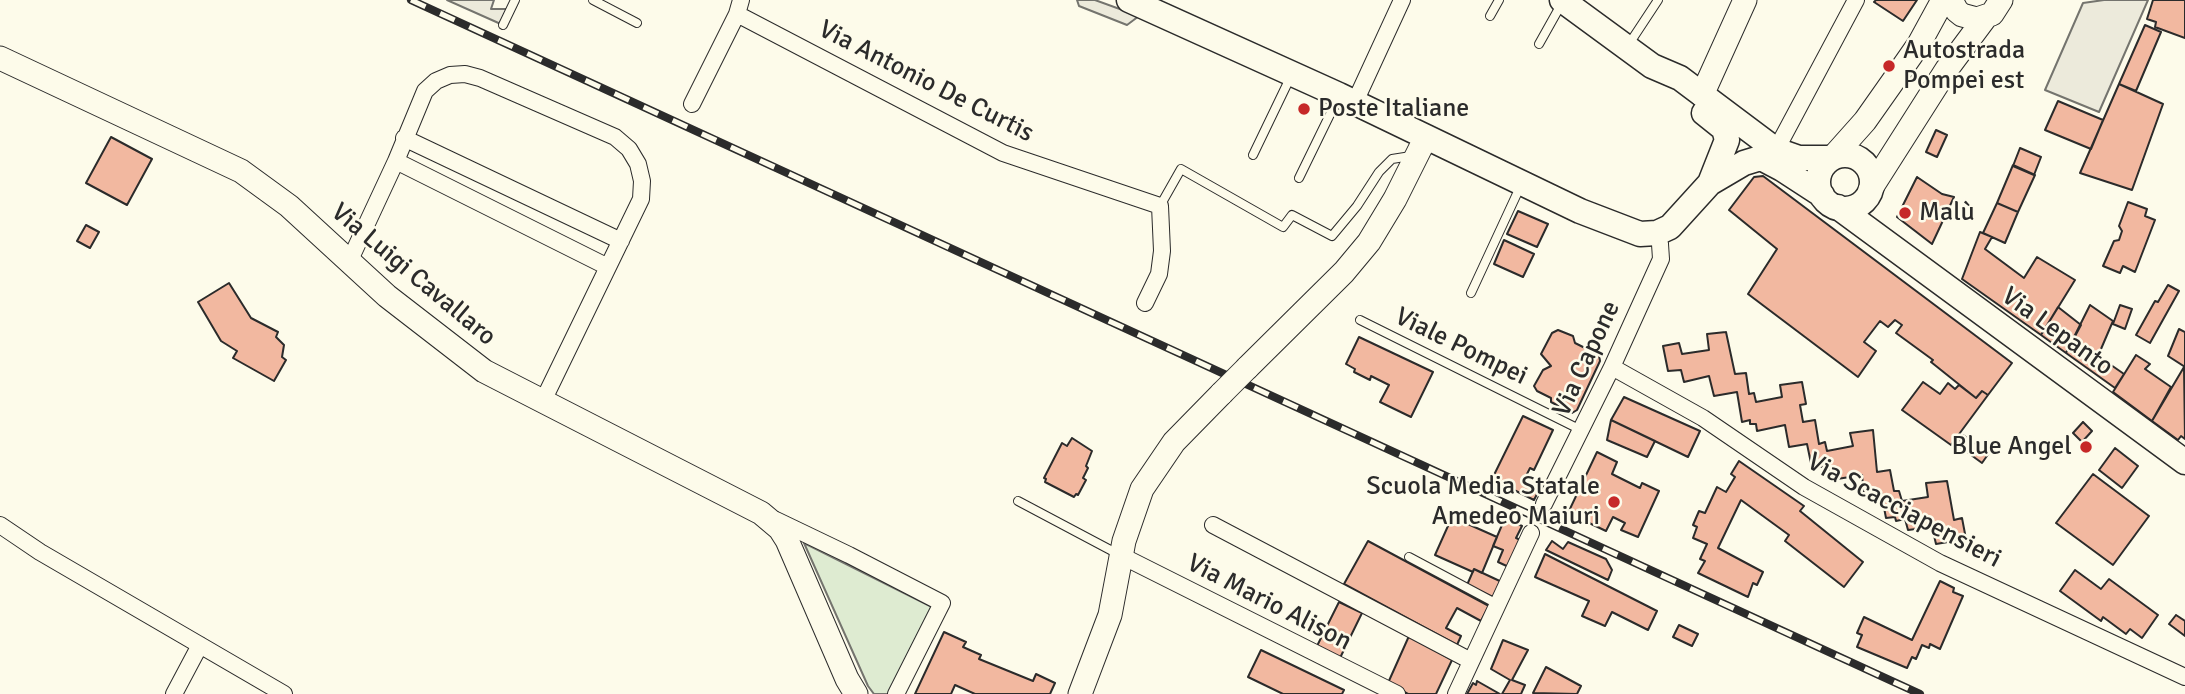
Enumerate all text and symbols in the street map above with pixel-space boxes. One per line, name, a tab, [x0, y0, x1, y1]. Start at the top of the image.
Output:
street label: Via Antonio De Curtis	[813, 14, 1039, 150]
place label: Autostrada Pompei est	[1903, 35, 2025, 96]
marker: Autostrada Pompei est	[1881, 58, 1897, 74]
place label: Poste Italiane	[1318, 93, 1469, 125]
marker: Poste Italiane	[1296, 101, 1312, 117]
street label: Via Luigi Cavallaro	[324, 197, 502, 353]
place label: Malù	[1919, 197, 1975, 229]
marker: Malù	[1897, 205, 1913, 221]
street label: Via Lepanto	[1995, 281, 2119, 383]
street label: Via Capone	[1547, 296, 1627, 422]
street label: Viale Pompei	[1390, 302, 1532, 392]
place label: Blue Angel	[1952, 431, 2072, 463]
marker: Blue Angel	[2078, 439, 2094, 455]
street label: Via Scacciapensieri	[1802, 447, 2006, 575]
place label: Scuola Media Statale Amedeo Maiuri	[1366, 471, 1600, 532]
marker: Scuola Media Statale Amedeo Maiuri	[1606, 494, 1622, 510]
street label: Via Mario Alison	[1181, 548, 1357, 658]

